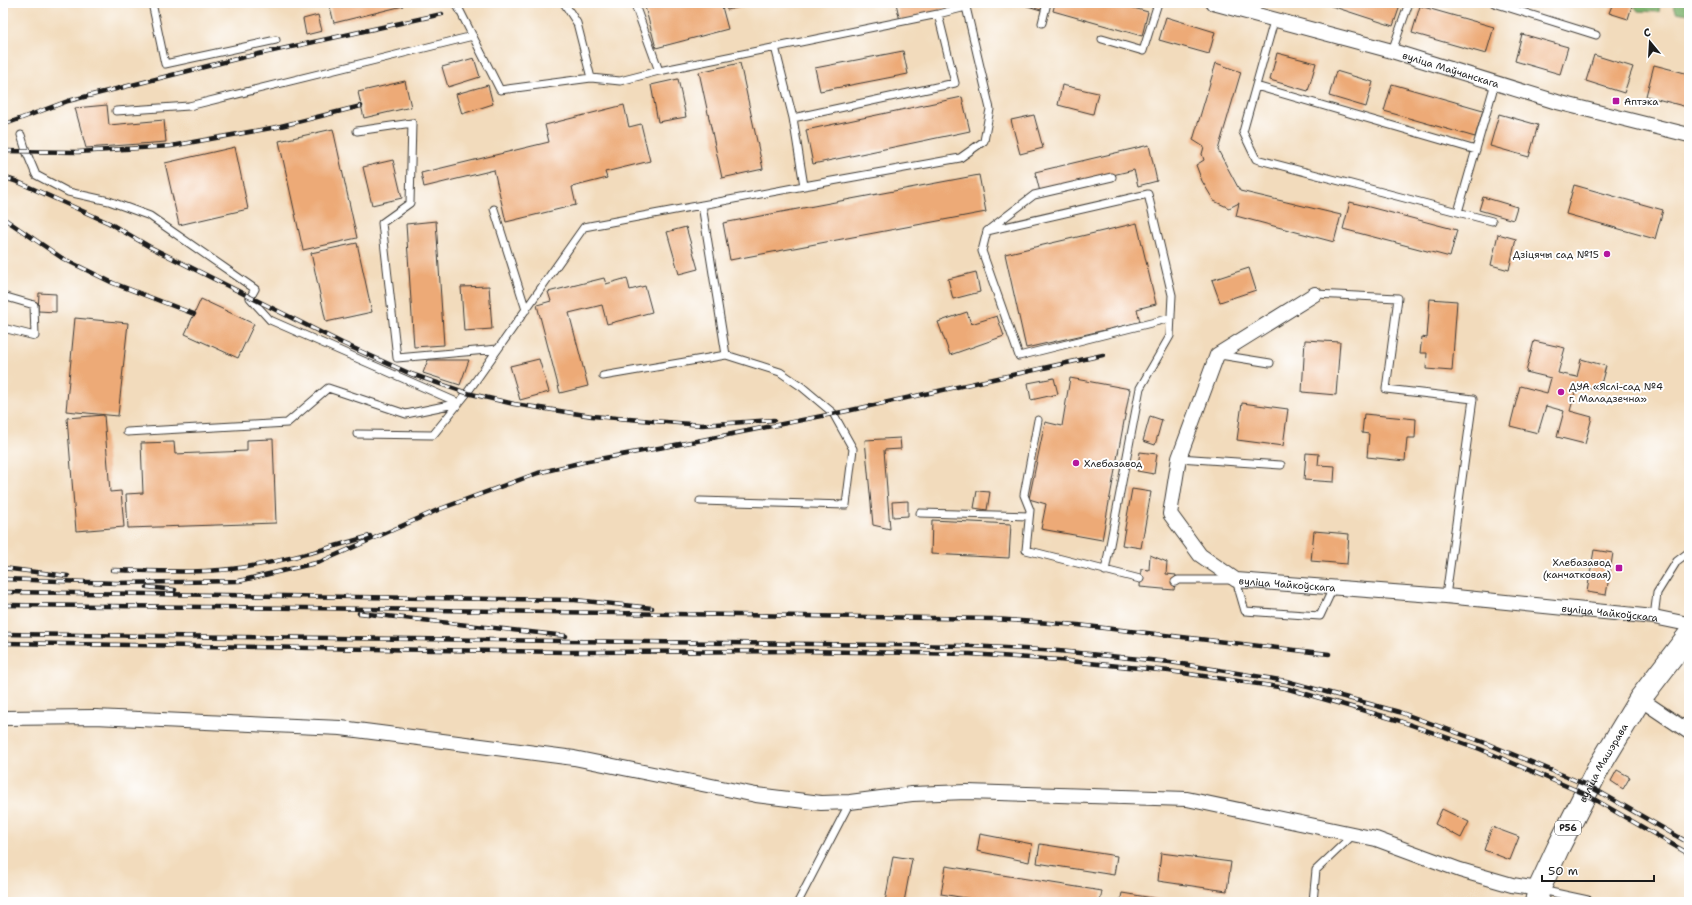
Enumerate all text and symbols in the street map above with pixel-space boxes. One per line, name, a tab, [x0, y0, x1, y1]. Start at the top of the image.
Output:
north arrow	[1630, 22, 1670, 62]
text: С	[1642, 25, 1653, 41]
street label: вуліца Маўчанскага	[1401, 48, 1502, 90]
place label: Аптэка	[1624, 95, 1659, 108]
marker: Аптэка	[1611, 96, 1621, 106]
place label: Дзіцячы сад №15	[1513, 248, 1599, 261]
marker: Дзіцячы сад №15	[1602, 249, 1612, 259]
place label: ДУА «Яслі-сад №4 г. Маладзечна»	[1569, 380, 1663, 405]
marker: ДУА «Яслі-сад №4 г. Маладзечна»	[1556, 387, 1566, 397]
place label: Хлебазавод	[1084, 457, 1143, 470]
marker: Хлебазавод	[1071, 458, 1081, 468]
place label: Хлебазавод (канчатковая)	[1543, 556, 1612, 581]
marker: Хлебазавод (канчатковая)	[1614, 563, 1624, 573]
street label: вуліца Чайкоўскага	[1238, 574, 1337, 594]
street label: вуліца Чайкоўскага	[1561, 601, 1660, 624]
street label: вуліца Машэрава	[1576, 720, 1631, 804]
road number: Р56	[1555, 821, 1581, 835]
scale bar	[1542, 857, 1654, 883]
text: 50 m	[1548, 863, 1578, 879]

